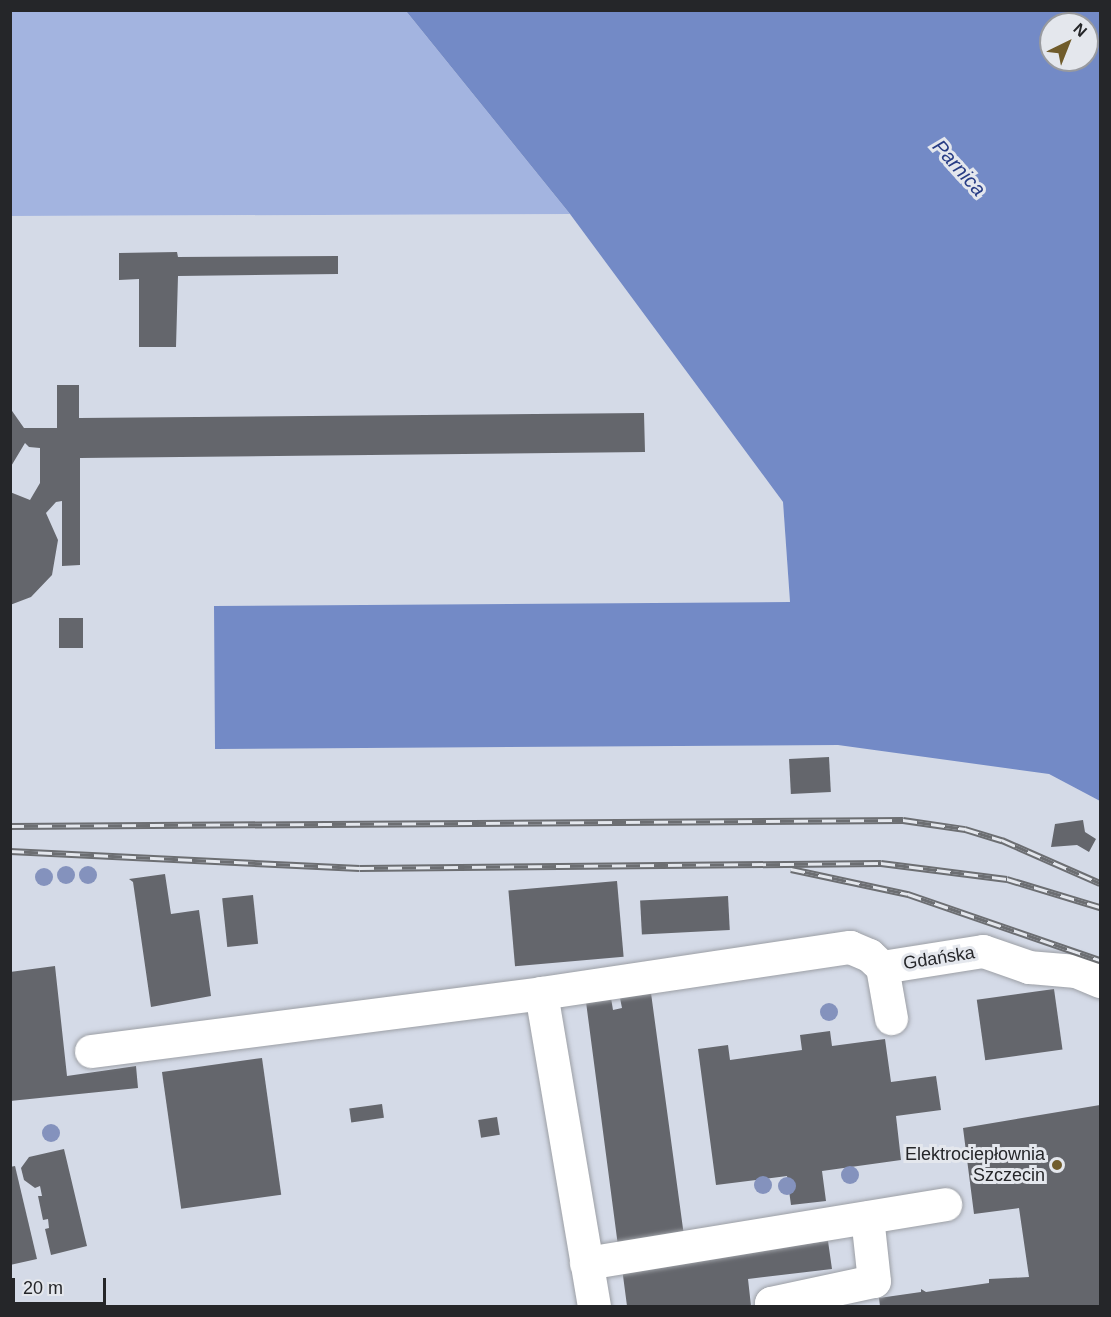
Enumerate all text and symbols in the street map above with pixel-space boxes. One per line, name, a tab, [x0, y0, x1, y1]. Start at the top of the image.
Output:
north arrow	[1039, 12, 1099, 72]
text: N	[1070, 20, 1090, 40]
water label: Parnica	[927, 135, 991, 201]
street label: Gdańska	[902, 942, 976, 974]
place label: Elektrociepłownia Szczecin	[905, 1144, 1045, 1186]
marker: Elektrociepłownia Szczecin	[1050, 1158, 1064, 1172]
scale bar	[15, 1266, 110, 1304]
text: 20 m	[23, 1278, 63, 1298]

